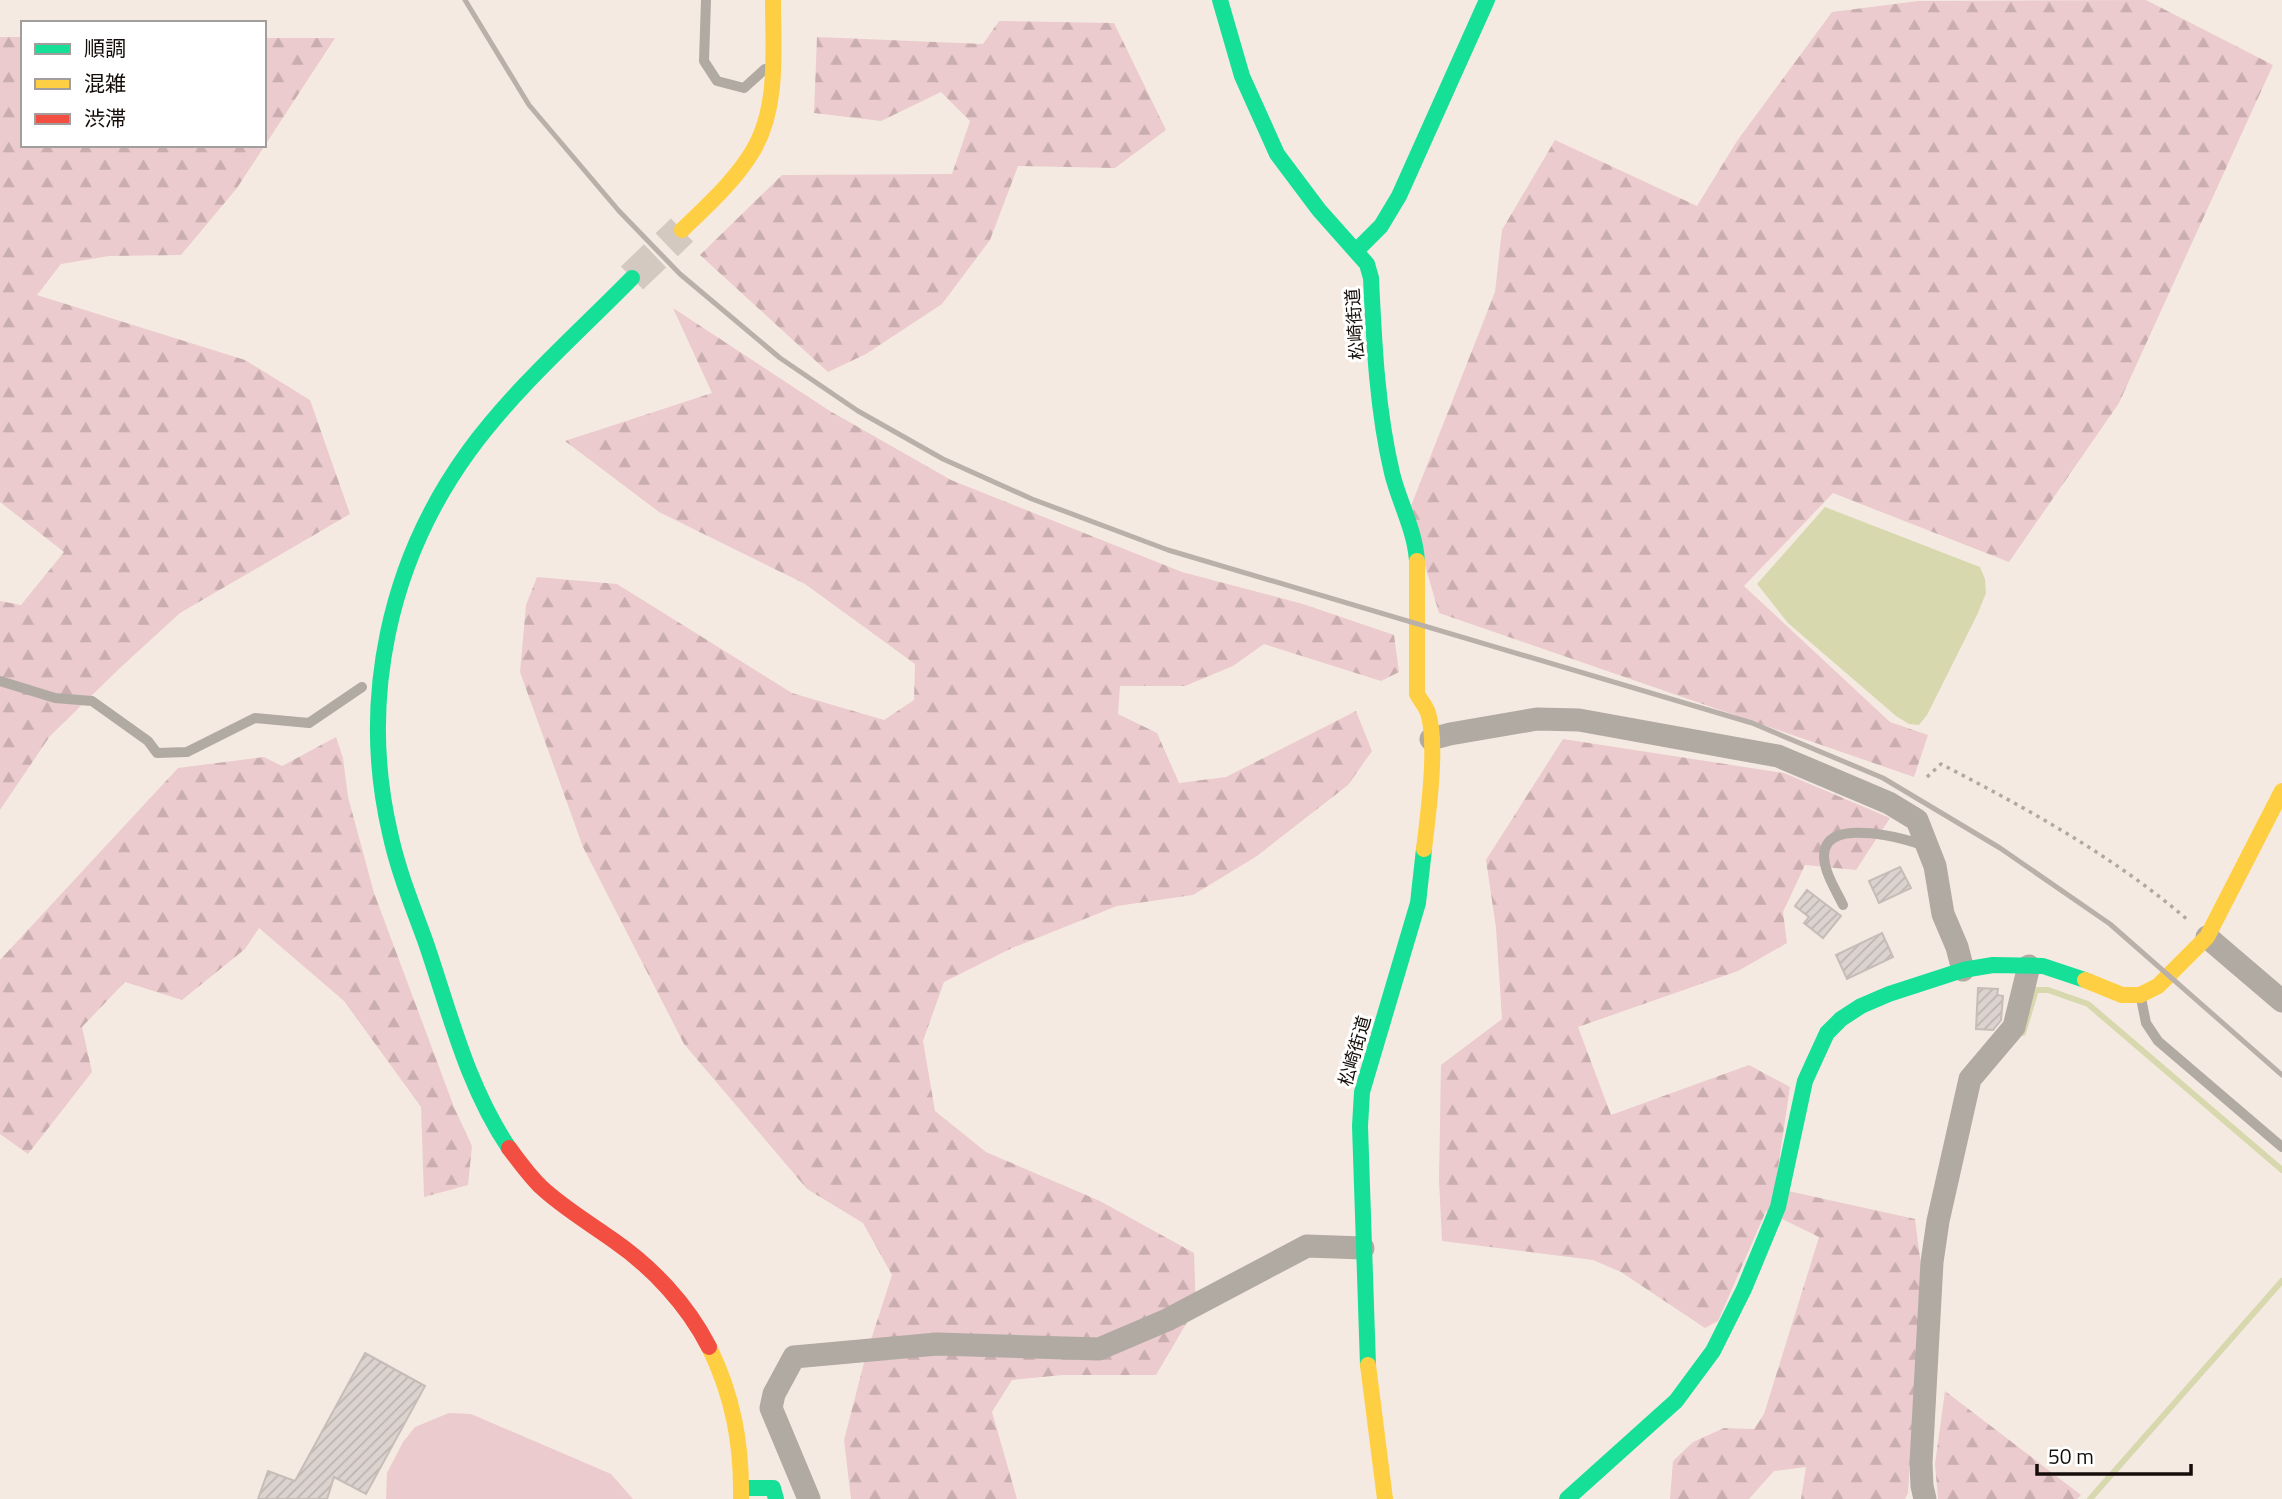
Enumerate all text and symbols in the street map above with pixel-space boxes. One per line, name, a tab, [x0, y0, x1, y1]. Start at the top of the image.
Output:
legend	[21, 21, 266, 147]
text: 順調	[84, 32, 126, 64]
text: 混雑	[84, 67, 126, 99]
text: 渋滞	[84, 102, 126, 134]
street label: 松崎街道	[1339, 287, 1370, 361]
street label: 松崎街道	[1332, 1013, 1377, 1089]
scale bar	[2037, 1432, 2191, 1476]
text: 50 m	[2048, 1440, 2094, 1472]

